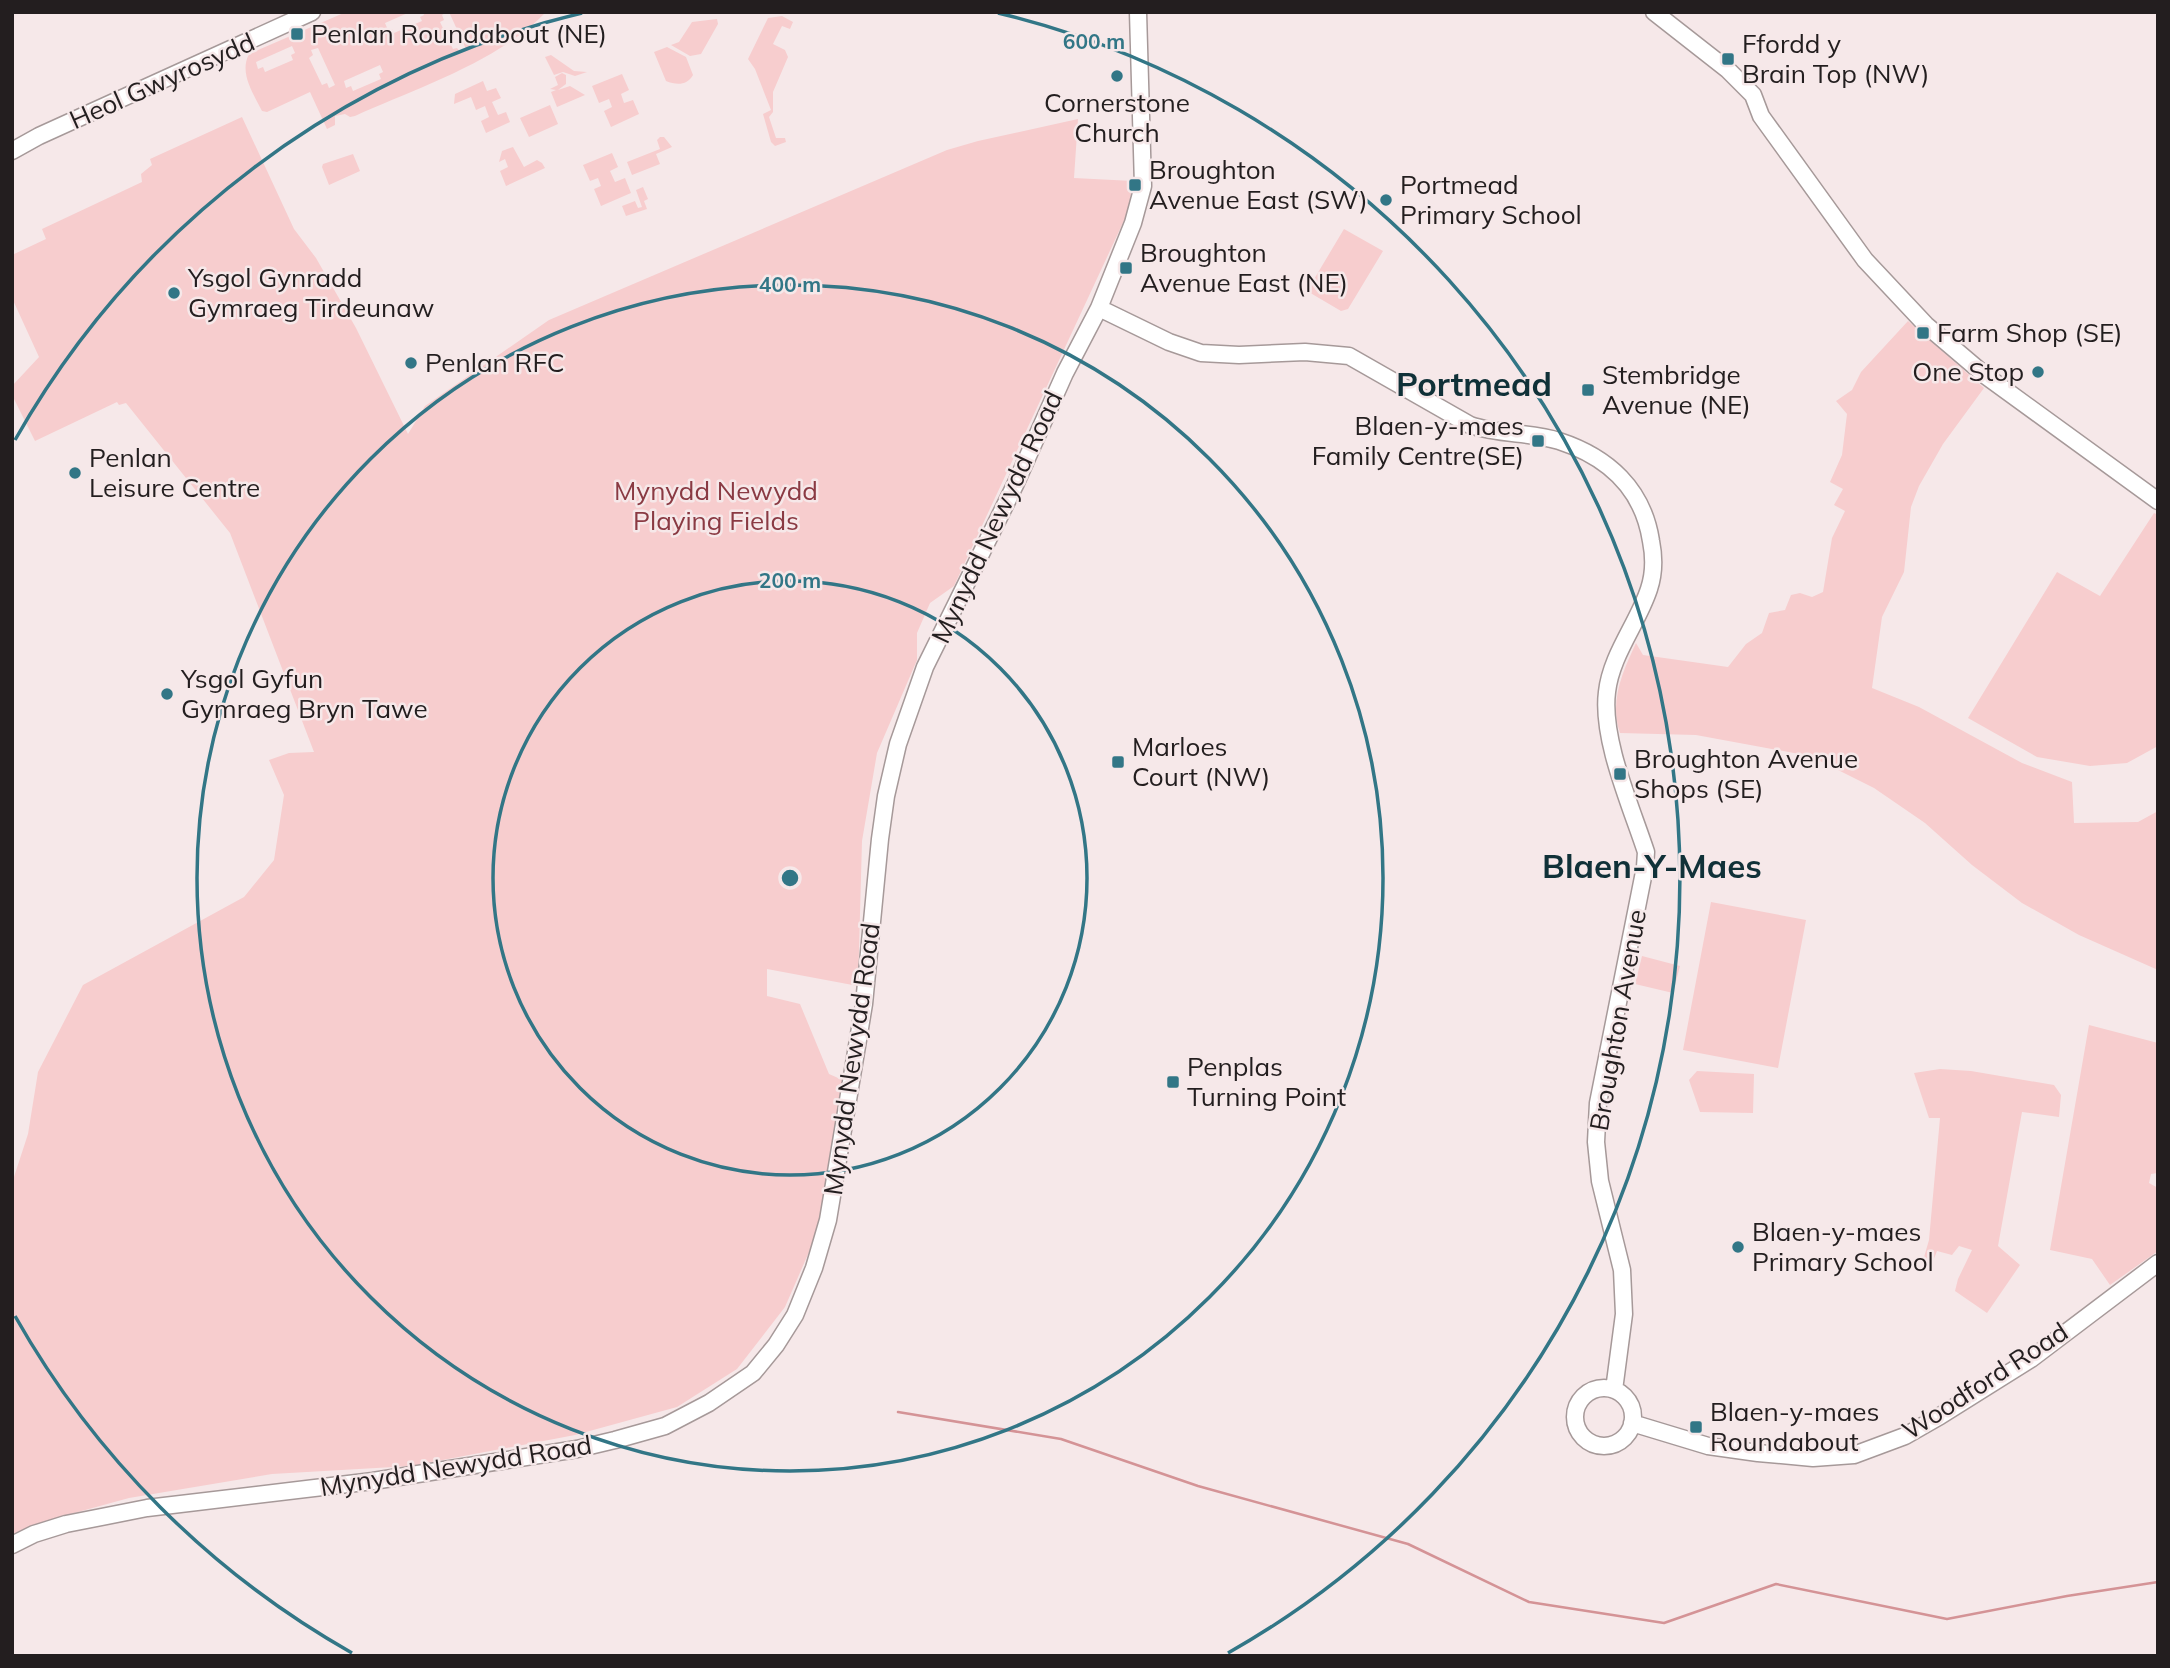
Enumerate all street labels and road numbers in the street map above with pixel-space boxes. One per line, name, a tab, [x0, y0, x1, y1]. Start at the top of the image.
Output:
street label: Heol Gwyrosydd	[64, 25, 259, 136]
street label: Mynydd Newydd Road	[924, 385, 1069, 648]
street label: Broughton Avenue	[1582, 907, 1653, 1133]
street label: Mynydd Newydd Road	[816, 921, 887, 1197]
street label: Woodford Road	[1896, 1315, 2074, 1447]
street label: Mynydd Newydd Road	[318, 1428, 594, 1503]

